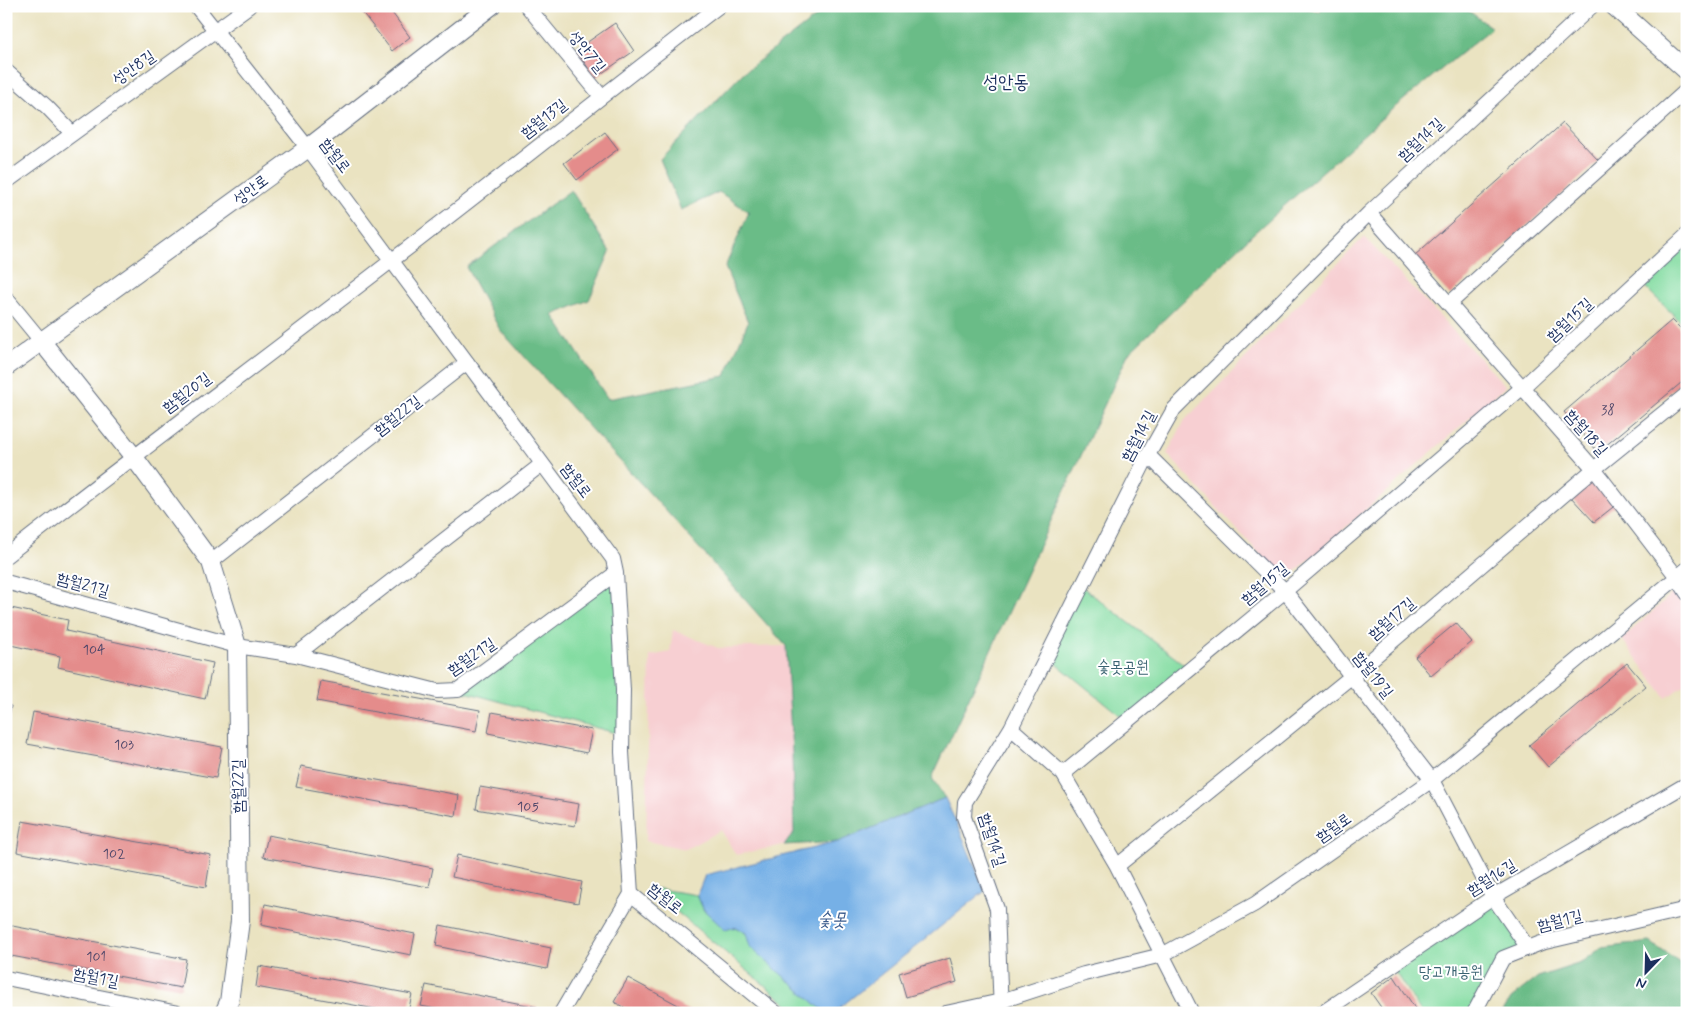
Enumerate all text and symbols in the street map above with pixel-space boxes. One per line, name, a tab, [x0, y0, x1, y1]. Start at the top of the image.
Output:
street label: 성안7길	[564, 27, 610, 77]
street label: 성안8길	[108, 46, 160, 90]
district label: 성안동	[983, 70, 1029, 95]
street label: 함월13길	[517, 94, 571, 144]
street label: 함월14길	[1394, 113, 1448, 166]
street label: 함월로	[315, 134, 355, 178]
street label: 성안로	[229, 170, 273, 210]
street label: 함월15길	[1543, 293, 1597, 347]
street label: 함월20길	[159, 368, 216, 418]
street label: 함월22길	[370, 391, 426, 441]
house number: 38	[1601, 401, 1615, 419]
street label: 함월18길	[1560, 405, 1612, 461]
street label: 함월14길	[1117, 407, 1161, 465]
street label: 함월로	[556, 459, 596, 503]
street label: 함월15길	[1237, 558, 1293, 610]
street label: 함월21길	[54, 568, 112, 602]
street label: 함월17길	[1364, 593, 1420, 645]
street label: 함월21길	[444, 633, 500, 681]
house number: 104	[83, 641, 105, 659]
street label: 함월19길	[1348, 647, 1398, 703]
park label: 숯못공원	[1097, 657, 1149, 678]
house number: 103	[114, 736, 134, 754]
street label: 함월22길	[228, 759, 250, 813]
house number: 105	[517, 798, 539, 816]
street label: 함월로	[1312, 808, 1356, 848]
street label: 함월14길	[974, 811, 1011, 870]
house number: 102	[103, 845, 125, 863]
street label: 함월16길	[1464, 855, 1521, 901]
street label: 함월로	[643, 879, 687, 919]
street label: 함월1길	[1535, 905, 1585, 937]
water label: 숯못	[818, 908, 847, 932]
north arrow	[1620, 946, 1670, 996]
house number: 101	[86, 948, 106, 966]
park label: 당고개공원	[1419, 962, 1483, 983]
street label: 함월1길	[72, 963, 121, 993]
text: N	[1634, 973, 1649, 993]

